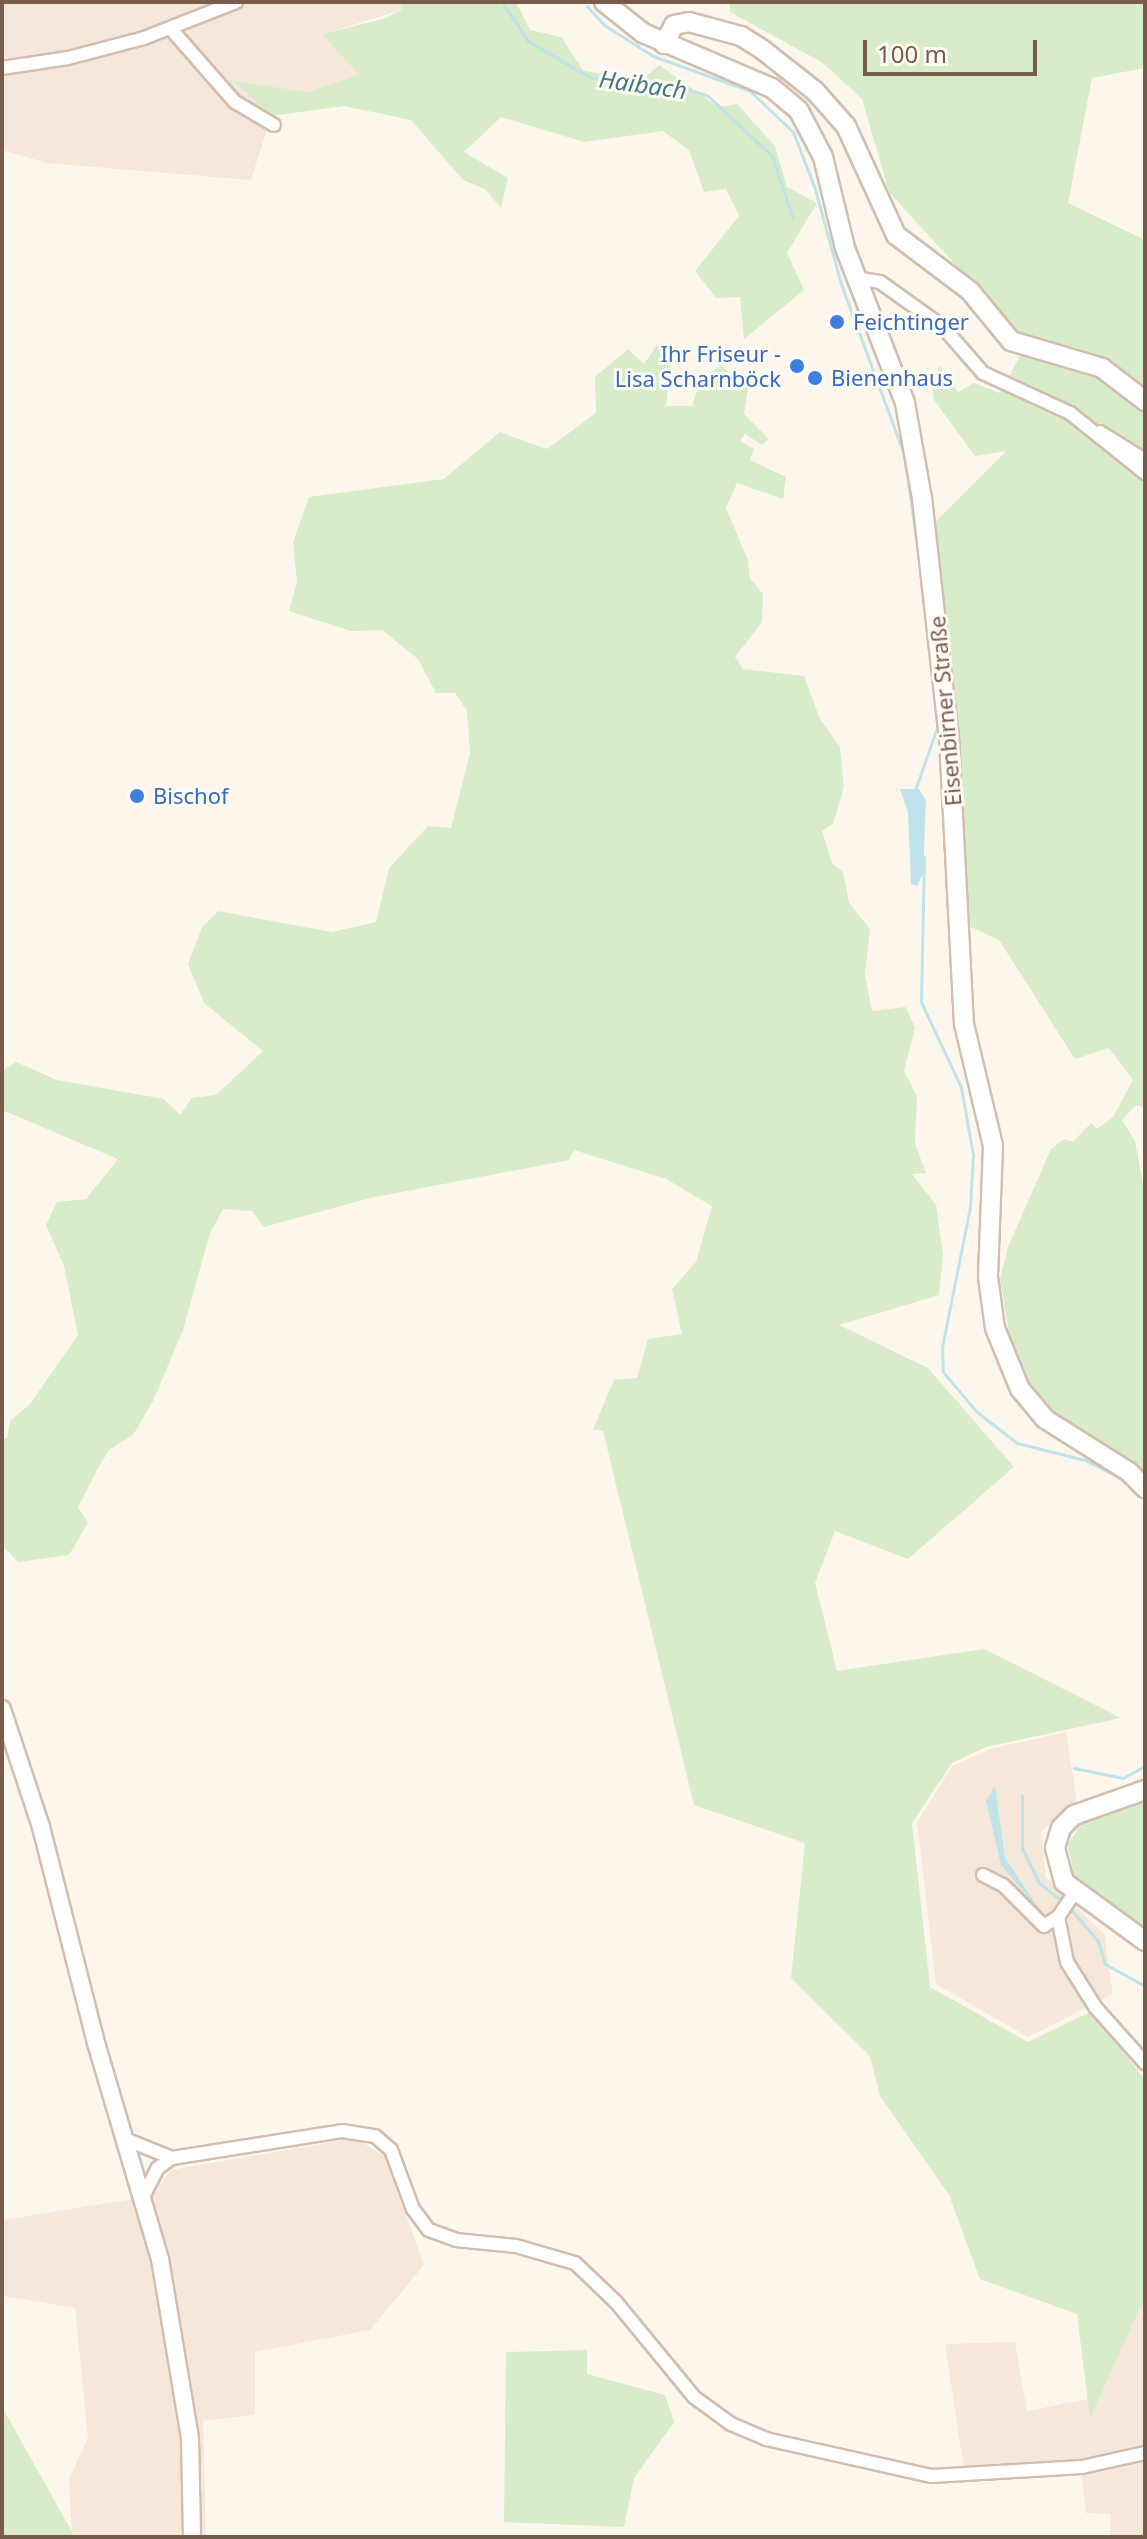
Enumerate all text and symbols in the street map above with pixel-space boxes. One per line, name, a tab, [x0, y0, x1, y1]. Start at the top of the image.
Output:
scale bar	[867, 24, 1041, 74]
text: 100 m	[877, 37, 947, 70]
water label: Haibach	[597, 64, 689, 104]
place label: Feichtinger	[853, 309, 969, 335]
marker: Feichtinger	[828, 313, 846, 331]
place label: Ihr Friseur - Lisa Scharnböck	[615, 340, 781, 392]
marker: Ihr Friseur - Lisa Scharnböck	[788, 357, 806, 375]
place label: Bienenhaus	[831, 365, 953, 391]
marker: Bienenhaus	[806, 369, 824, 387]
street label: Eisenbirner Straße	[924, 615, 966, 807]
place label: Bischof	[153, 783, 229, 809]
marker: Bischof	[128, 787, 146, 805]

